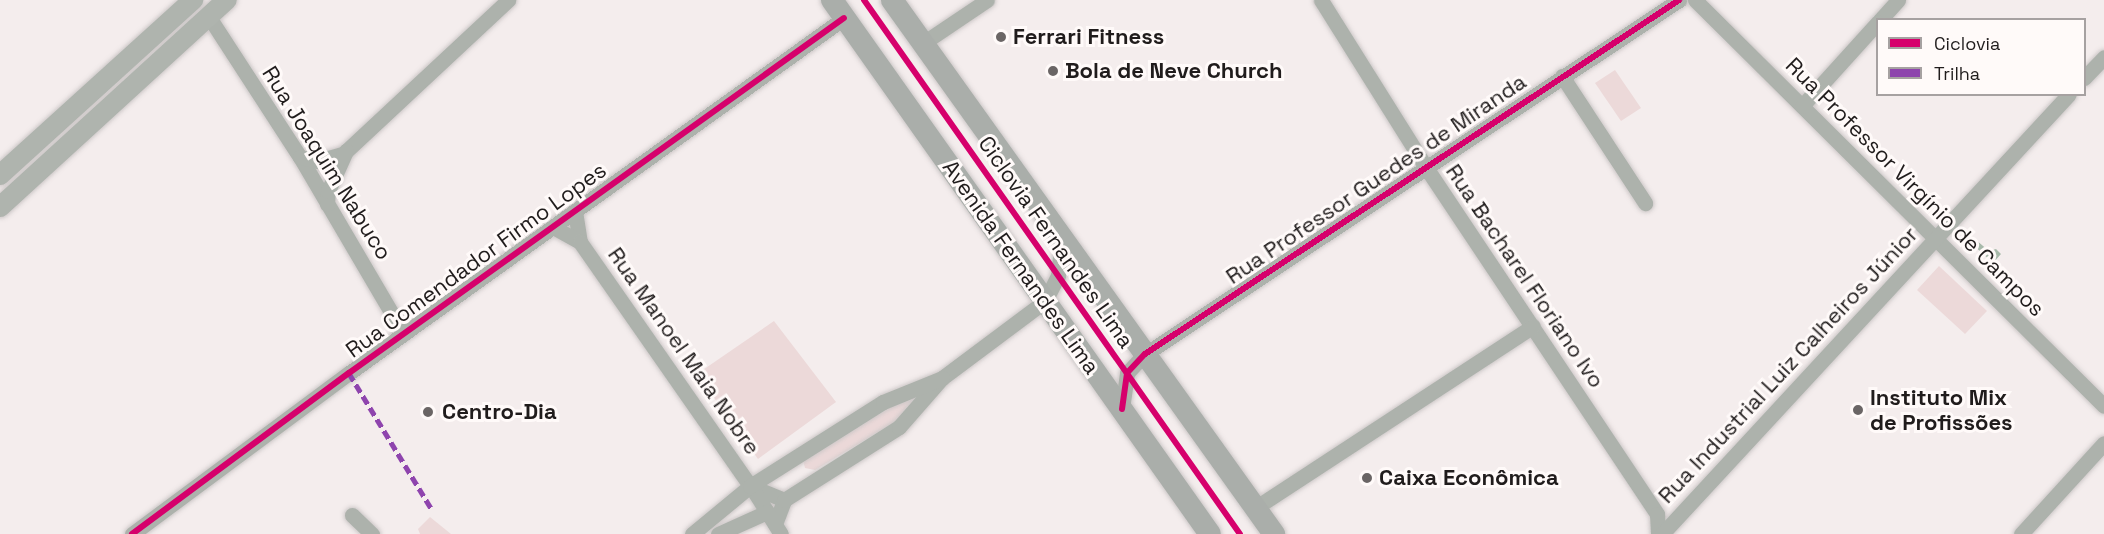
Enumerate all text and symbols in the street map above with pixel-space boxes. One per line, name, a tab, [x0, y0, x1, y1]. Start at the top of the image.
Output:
legend	[1876, 18, 2086, 96]
place label: Ferrari Fitness	[1013, 24, 1164, 50]
marker: Ferrari Fitness	[994, 30, 1008, 44]
text: Ciclovia	[1934, 32, 2000, 55]
street label: Rua Professor Virgínio de Campos	[1780, 52, 2050, 322]
place label: Bola de Neve Church	[1065, 58, 1283, 84]
street label: Rua Joaquim Nabuco	[257, 61, 397, 265]
text: Trilha	[1934, 62, 1980, 85]
marker: Bola de Neve Church	[1046, 64, 1060, 78]
street label: Rua Professor Guedes de Miranda	[1221, 68, 1531, 290]
street label: Ciclovia Fernandes Lima	[973, 131, 1139, 353]
street label: Avenida Fernandes Lima	[937, 155, 1105, 379]
street label: Rua Comendador Firmo Lopes	[341, 157, 611, 363]
street label: Rua Bacharel Floriano Ivo	[1440, 159, 1610, 393]
street label: Rua Industrial Luiz Calheiros Júnior	[1653, 221, 1923, 509]
street label: Rua Manoel Maia Nobre	[602, 242, 766, 460]
place label: Instituto Mix de Profissões	[1870, 384, 2013, 436]
place label: Centro-Dia	[442, 399, 557, 425]
marker: Centro-Dia	[419, 403, 437, 421]
marker: Instituto Mix de Profissões	[1851, 403, 1865, 417]
place label: Caixa Econômica	[1379, 465, 1559, 491]
marker: Caixa Econômica	[1360, 471, 1374, 485]

